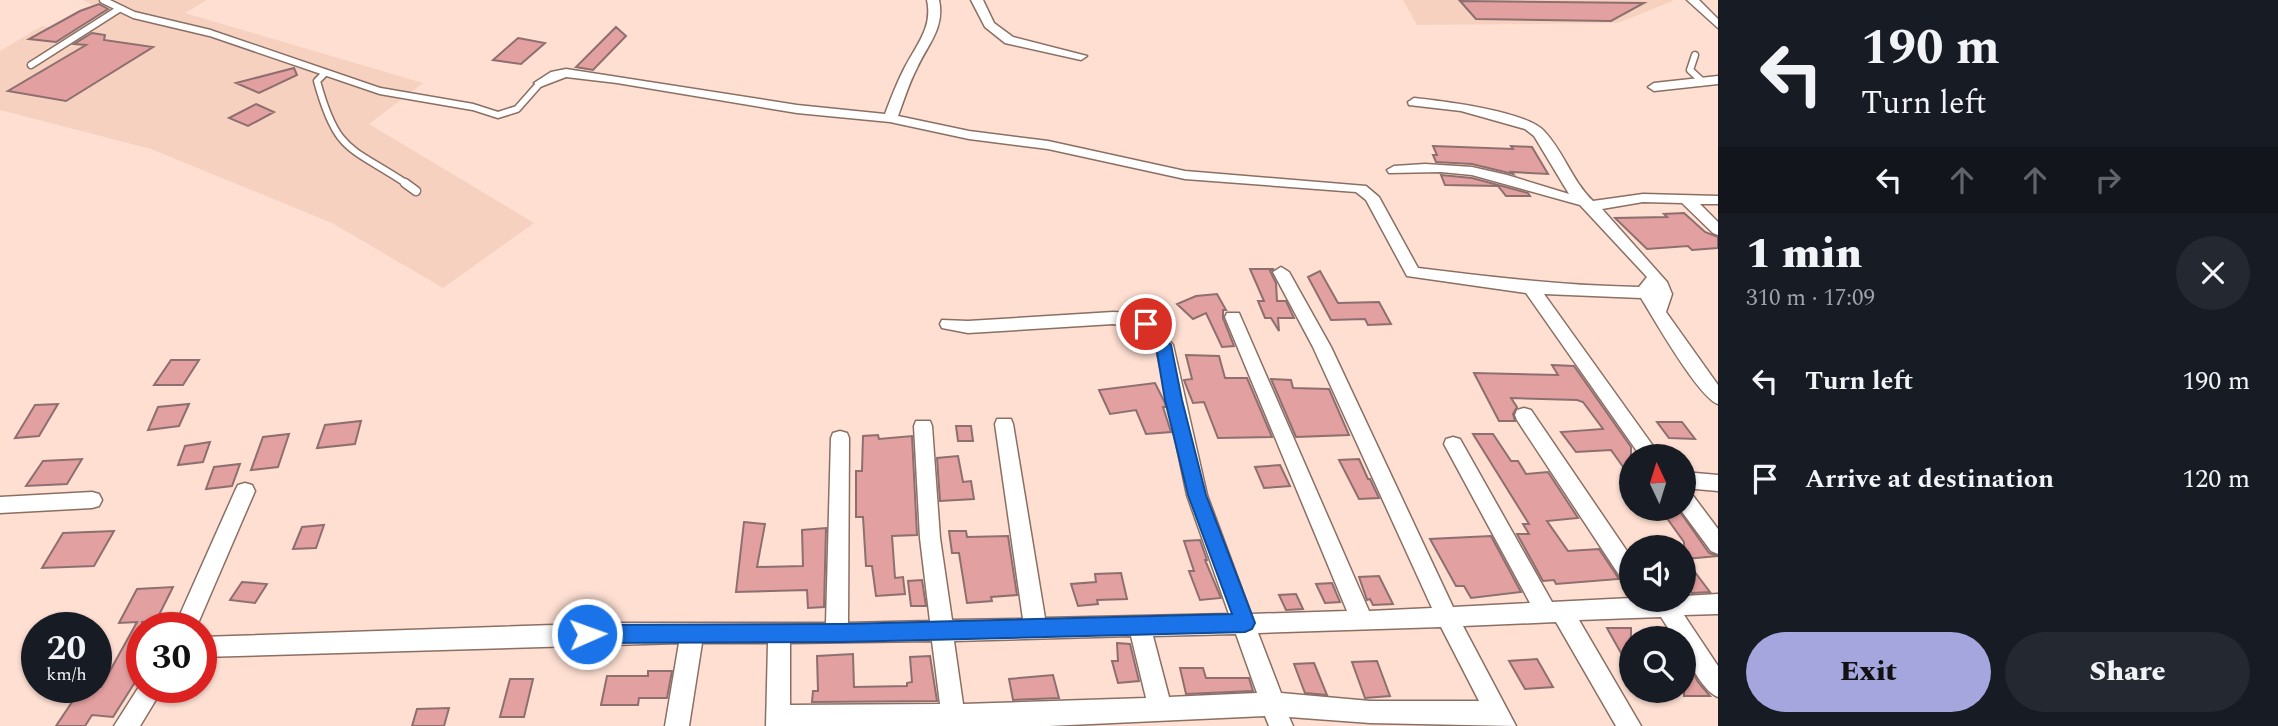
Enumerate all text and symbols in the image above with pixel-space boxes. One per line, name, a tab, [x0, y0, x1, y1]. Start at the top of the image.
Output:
text: 190 m	[1861, 11, 2000, 86]
icon: left	[1746, 28, 1837, 119]
text: Turn left	[1861, 79, 1987, 128]
icon: left	[1870, 161, 1908, 199]
icon: ahead	[1943, 161, 1981, 199]
icon: ahead	[2016, 161, 2054, 199]
icon: right	[2089, 161, 2127, 199]
text: 1 min	[1746, 223, 1862, 286]
button: close	[2176, 236, 2250, 310]
text: 310 m · 17:09	[1746, 281, 1875, 316]
pin	[1116, 294, 1176, 354]
icon: arrive	[1127, 305, 1165, 343]
text: Turn left	[1805, 361, 1913, 401]
text: 190 m	[2182, 361, 2250, 401]
icon: left	[1746, 362, 1784, 400]
north arrow	[1619, 444, 1696, 522]
map controls	[1619, 444, 1696, 703]
text: Arrive at destination	[1805, 459, 2054, 499]
text: 120 m	[2182, 459, 2250, 499]
icon: arrive	[1746, 460, 1784, 498]
button: sound	[1619, 535, 1696, 612]
position arrow	[550, 597, 624, 671]
speed limit sign: 30	[126, 612, 217, 703]
text: 20	[47, 622, 86, 675]
button: search	[1619, 626, 1696, 703]
button: Exit	[1746, 632, 1991, 712]
button: Share	[2005, 632, 2250, 712]
text: km/h	[46, 661, 87, 688]

